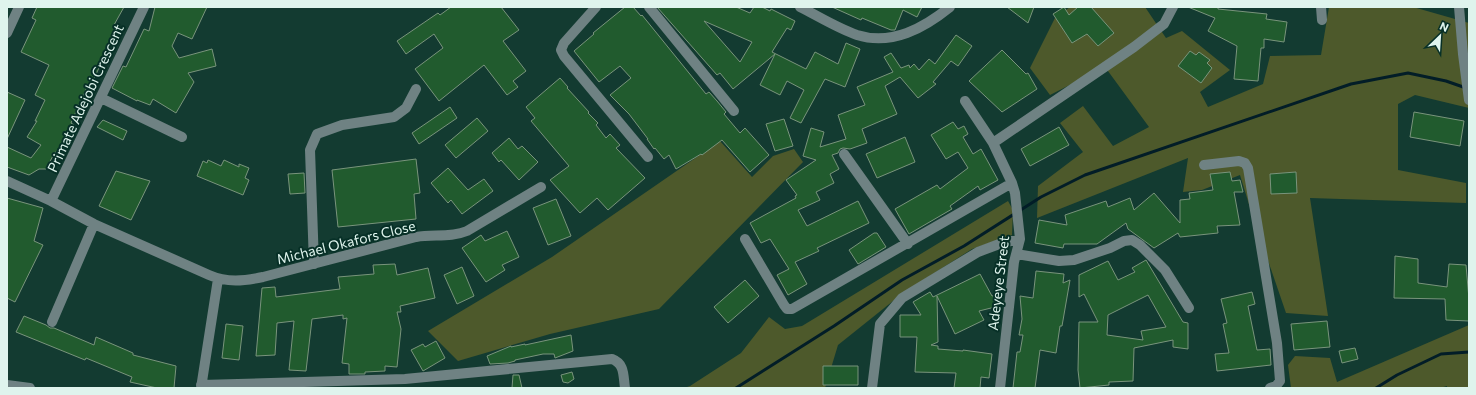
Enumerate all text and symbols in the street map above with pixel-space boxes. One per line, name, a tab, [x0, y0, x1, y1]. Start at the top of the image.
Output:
north arrow	[1420, 16, 1460, 56]
text: N	[1438, 19, 1451, 34]
street label: Primate Adejobi Crescent	[43, 21, 127, 175]
street label: Michael Okafors Close	[275, 217, 417, 267]
street label: Adeyeye Street	[984, 234, 1012, 331]

